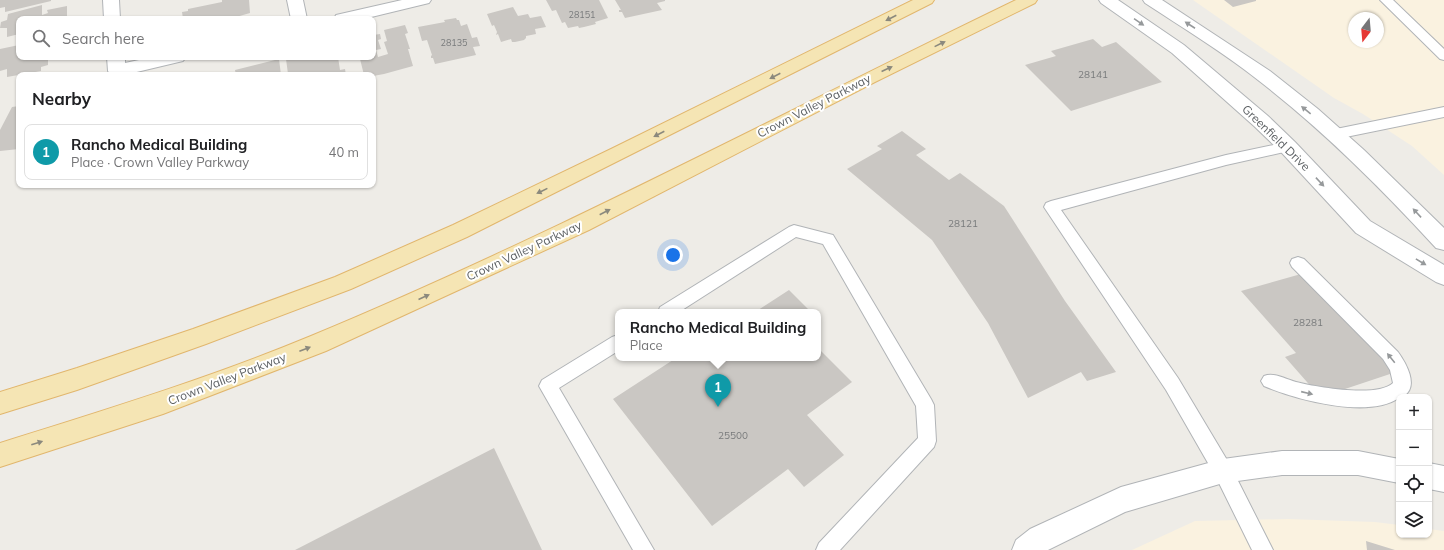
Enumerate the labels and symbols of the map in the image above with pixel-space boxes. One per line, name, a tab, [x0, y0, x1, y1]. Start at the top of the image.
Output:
house number: 28151	[568, 9, 596, 20]
north arrow	[1348, 12, 1384, 48]
one-way arrow	[885, 14, 897, 21]
one-way arrow	[1134, 18, 1145, 26]
one-way arrow	[1185, 21, 1195, 29]
house number: 28135	[440, 37, 468, 48]
one-way arrow	[935, 41, 946, 47]
one-way arrow	[882, 66, 893, 72]
house number: 28141	[1078, 68, 1108, 81]
street label: Crown Valley Parkway	[755, 70, 874, 141]
one-way arrow	[769, 73, 780, 79]
street label: Greenfield Drive	[1239, 101, 1313, 174]
one-way arrow	[1301, 105, 1311, 114]
one-way arrow	[653, 131, 664, 137]
one-way arrow	[1316, 177, 1325, 187]
one-way arrow	[536, 188, 547, 194]
one-way arrow	[1413, 208, 1422, 218]
one-way arrow	[599, 209, 611, 215]
street label: Crown Valley Parkway	[464, 217, 584, 284]
house number: 28121	[948, 217, 978, 230]
your location	[663, 245, 683, 265]
one-way arrow	[1415, 259, 1427, 266]
one-way arrow	[418, 294, 430, 300]
house number: 28281	[1293, 316, 1323, 329]
one-way arrow	[299, 345, 311, 351]
street label: Crown Valley Parkway	[166, 349, 289, 408]
one-way arrow	[1387, 352, 1396, 363]
pin: 1	[705, 374, 731, 407]
one-way arrow	[1301, 390, 1313, 396]
house number: 25500	[718, 429, 748, 442]
one-way arrow	[31, 440, 43, 446]

